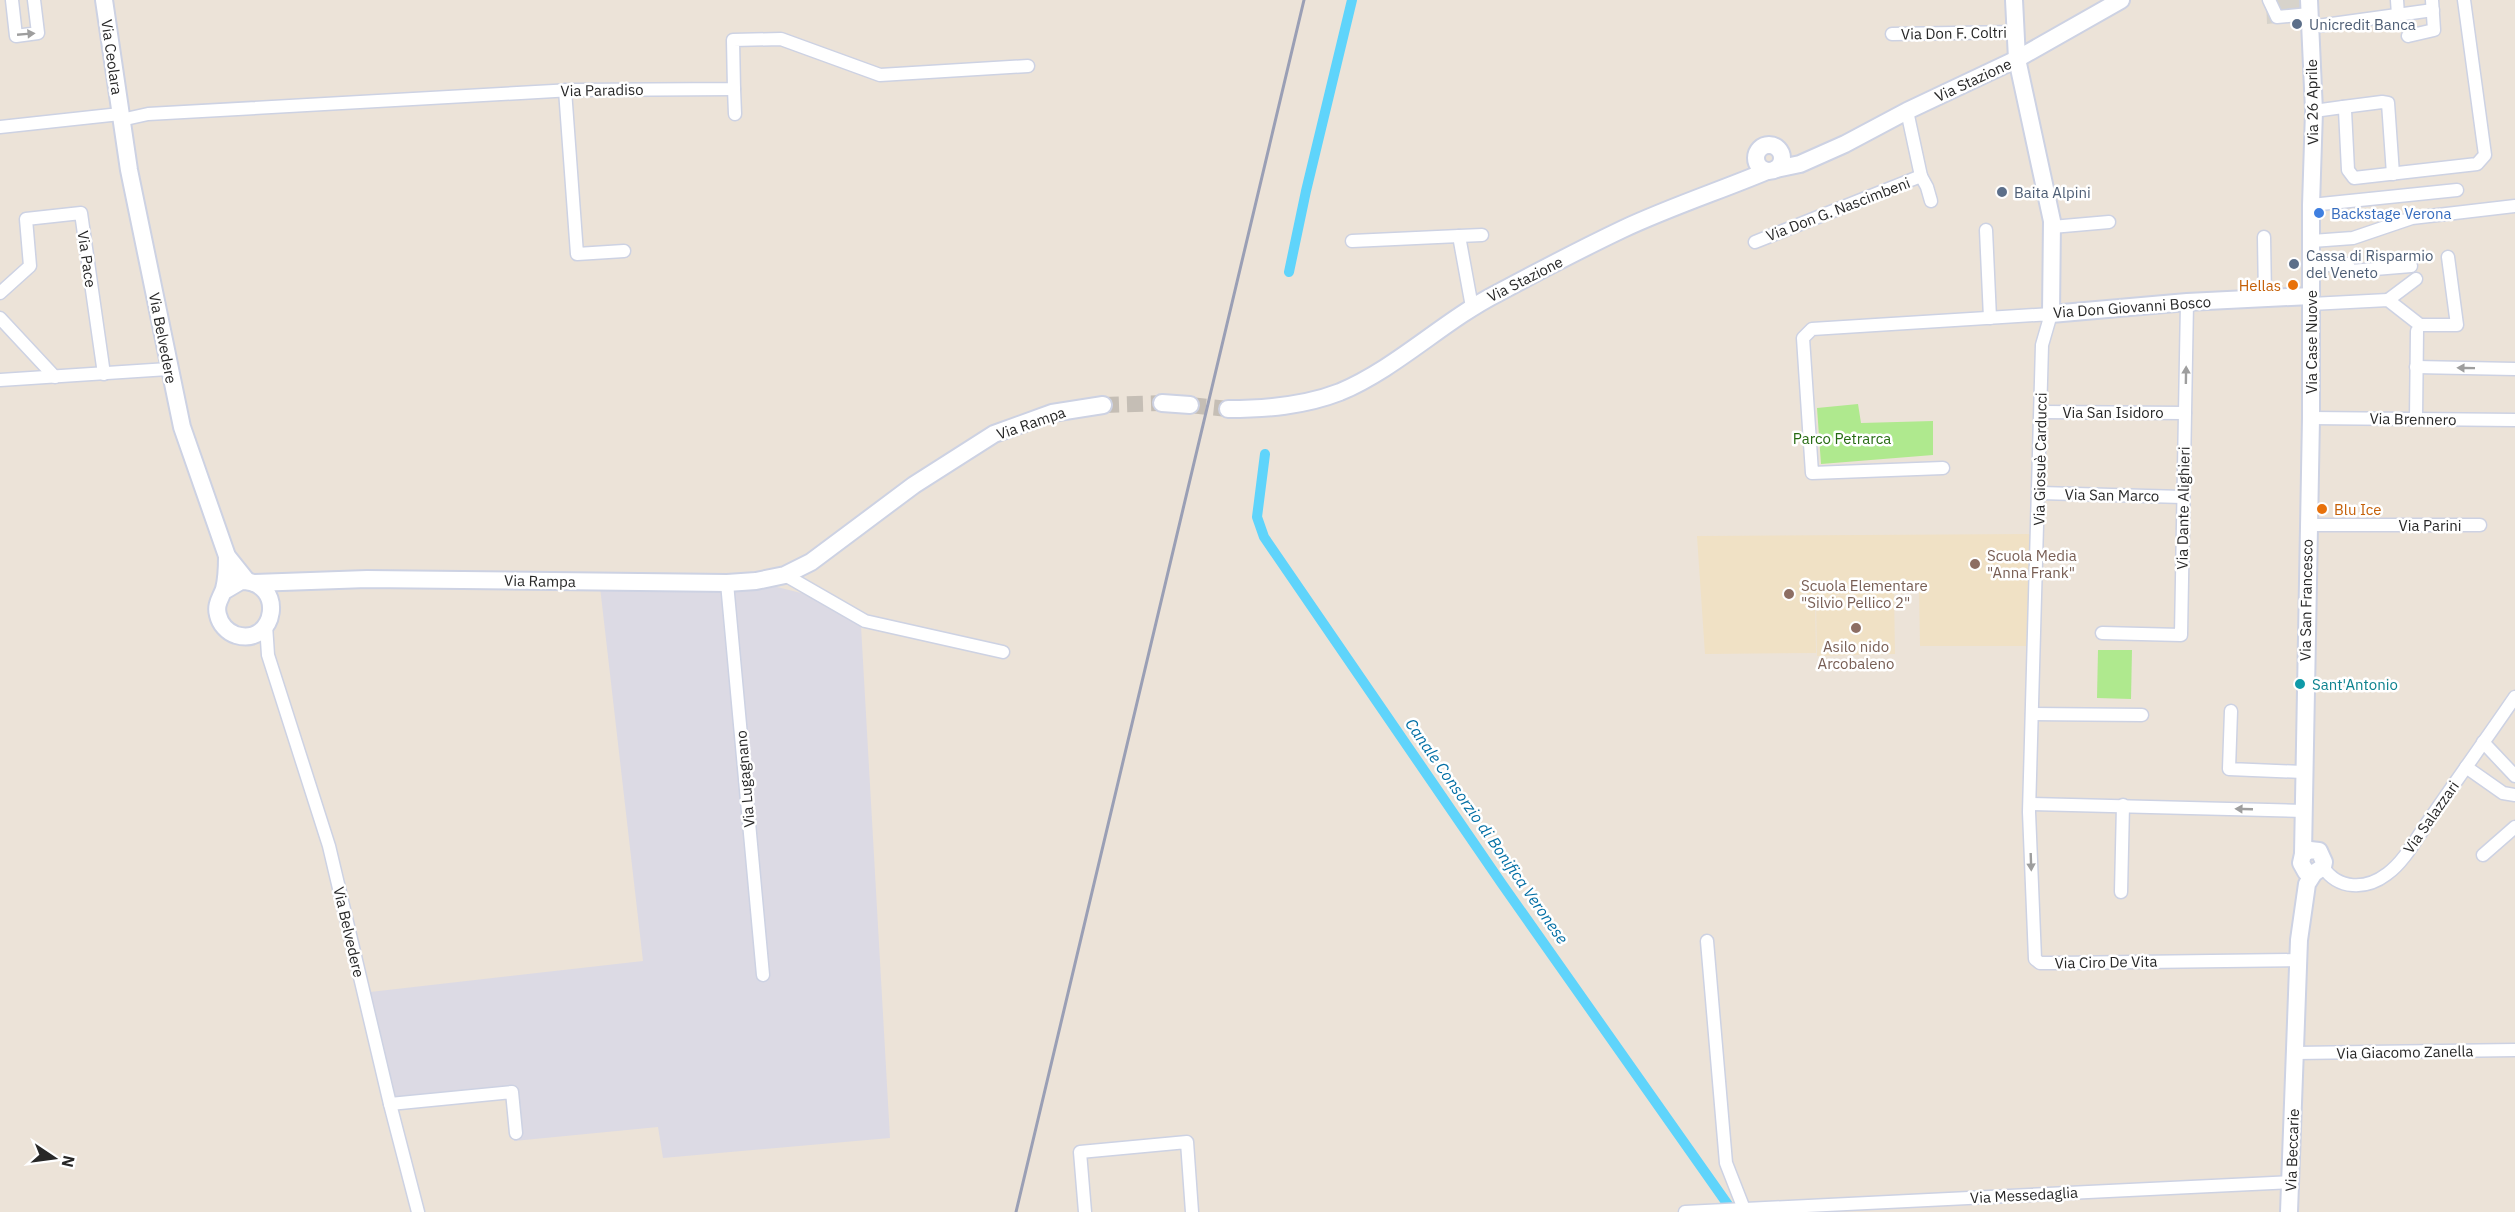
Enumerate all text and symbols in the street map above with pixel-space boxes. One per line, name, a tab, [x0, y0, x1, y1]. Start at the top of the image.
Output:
place label: Unicredit Banca	[2309, 15, 2416, 34]
marker: Unicredit Banca	[2290, 17, 2304, 31]
street label: Via Ceolara	[97, 18, 127, 96]
street label: Via Don F. Coltri	[1901, 23, 2007, 43]
one-way arrow	[17, 30, 36, 39]
street label: Via Stazione	[1932, 54, 2014, 106]
street label: Via 26 Aprile	[2302, 59, 2322, 145]
street label: Via Paradiso	[560, 80, 644, 100]
street label: Via Don G. Nascimbeni	[1763, 173, 1913, 245]
place label: Baita Alpini	[2014, 183, 2091, 202]
marker: Baita Alpini	[1995, 185, 2009, 199]
place label: Backstage Verona	[2331, 204, 2451, 223]
marker: Backstage Verona	[2312, 206, 2326, 220]
street label: Via Pace	[74, 229, 100, 289]
place label: Cassa di Risparmio del Veneto	[2306, 246, 2434, 282]
street label: Via Stazione	[1484, 252, 1566, 306]
marker: Cassa di Risparmio del Veneto	[2287, 257, 2301, 271]
place label: Hellas	[2239, 276, 2281, 295]
marker: Hellas	[2286, 278, 2300, 292]
street label: Via Case Nuove	[2302, 290, 2321, 394]
street label: Via Belvedere	[145, 291, 181, 385]
street label: Via Don Giovanni Bosco	[2052, 292, 2212, 322]
one-way arrow	[2456, 363, 2475, 373]
one-way arrow	[2181, 366, 2191, 385]
street label: Via Giosuè Carducci	[2029, 392, 2051, 526]
street label: Via Rampa	[994, 402, 1068, 444]
street label: Via San Isidoro	[2062, 403, 2164, 422]
street label: Via Brennero	[2369, 409, 2457, 429]
park label: Parco Petrarca	[1793, 429, 1891, 448]
street label: Via Dante Alighieri	[2172, 446, 2194, 570]
street label: Via San Marco	[2064, 485, 2160, 505]
place label: Blu Ice	[2334, 500, 2382, 519]
marker: Blu Ice	[2315, 502, 2329, 516]
street label: Via Parini	[2399, 516, 2461, 535]
street label: Via San Francesco	[2295, 539, 2317, 661]
place label: Scuola Media "Anna Frank"	[1987, 546, 2077, 582]
marker: Scuola Media "Anna Frank"	[1968, 557, 1982, 571]
street label: Via Rampa	[504, 571, 576, 591]
place label: Scuola Elementare "Silvio Pellico 2"	[1801, 576, 1928, 612]
marker: Scuola Elementare "Silvio Pellico 2"	[1782, 587, 1796, 601]
marker: Asilo nido Arcobaleno	[1849, 621, 1863, 635]
place label: Asilo nido Arcobaleno	[1818, 637, 1894, 673]
place label: Sant'Antonio	[2312, 675, 2398, 694]
marker: Sant'Antonio	[2293, 677, 2307, 691]
water label: Canale Consorzio di Bonifica Veronese	[1401, 714, 1573, 948]
street label: Via Lugagnano	[731, 730, 759, 828]
street label: Via Salazzari	[2399, 777, 2463, 857]
one-way arrow	[2235, 805, 2254, 814]
one-way arrow	[2026, 853, 2036, 872]
street label: Via Belvedere	[329, 885, 369, 979]
street label: Via Ciro De Vita	[2054, 952, 2158, 972]
street label: Via Giacomo Zanella	[2336, 1041, 2474, 1063]
street label: Via Beccarie	[2281, 1108, 2303, 1192]
north arrow	[24, 1128, 84, 1188]
text: N	[58, 1153, 80, 1169]
street label: Via Messedaglia	[1970, 1183, 2078, 1207]

